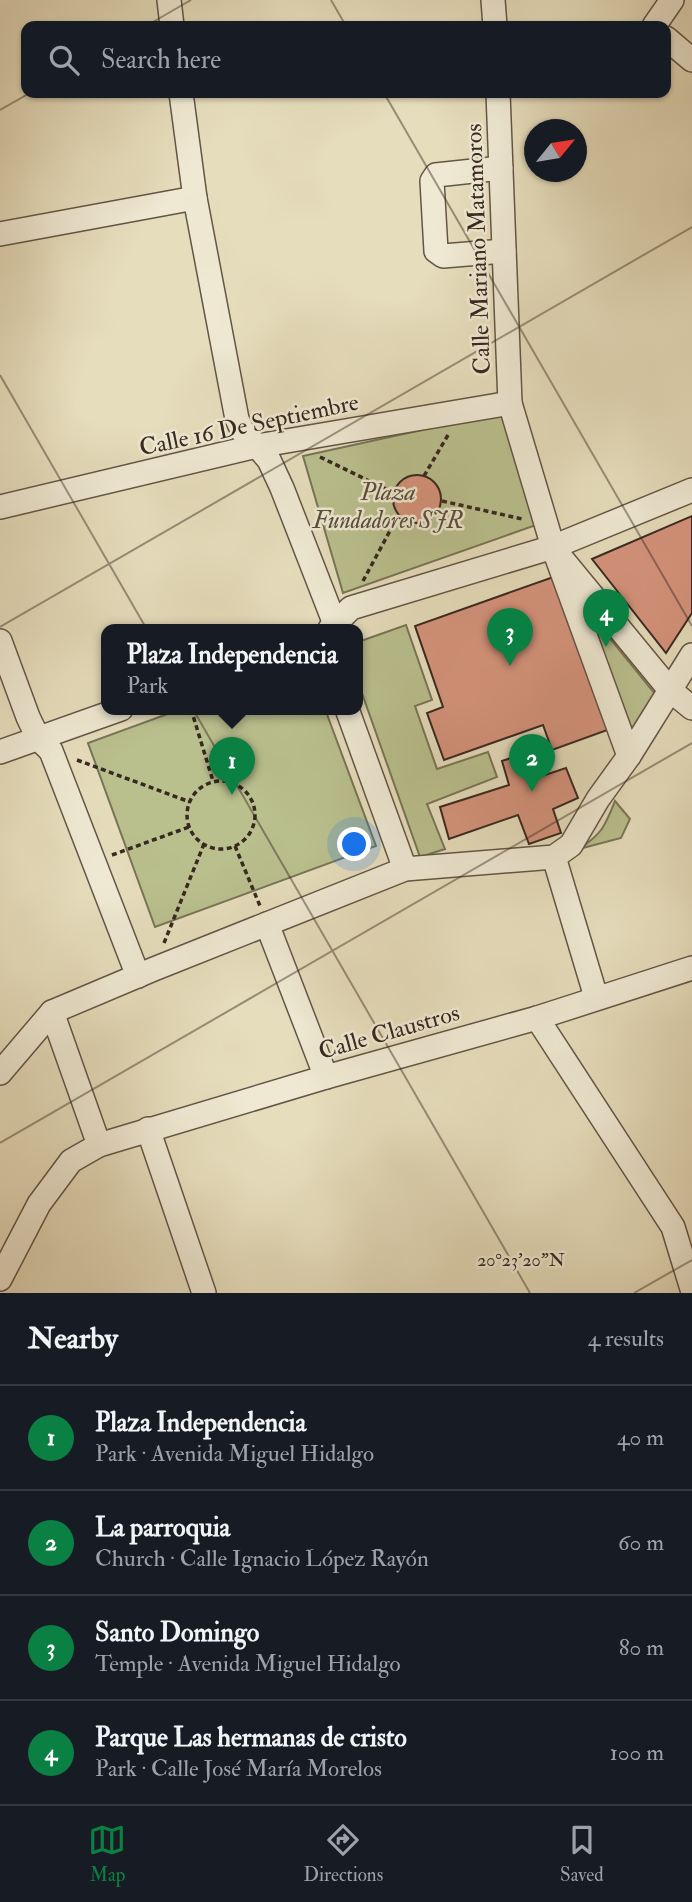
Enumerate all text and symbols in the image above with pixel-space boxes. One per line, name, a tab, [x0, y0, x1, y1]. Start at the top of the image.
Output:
search box	[21, 21, 671, 98]
icon: search	[45, 41, 83, 79]
text: Search here	[101, 44, 221, 76]
north arrow	[524, 119, 587, 182]
street label: Calle Mariano Matamoros	[458, 123, 498, 375]
street label: Calle 16 De Septiembre	[136, 387, 362, 463]
park label: Plaza Fundadores SJR	[312, 477, 463, 536]
pin: 4	[583, 589, 629, 647]
pin: 3	[487, 608, 533, 666]
popup	[101, 624, 363, 715]
text: Plaza Independencia	[126, 639, 338, 671]
text: Park	[126, 671, 168, 700]
pin: 2	[509, 734, 555, 792]
pin: 1	[209, 737, 255, 795]
your location	[337, 827, 371, 861]
street label: Calle Claustros	[315, 997, 463, 1067]
text: 20°23'20"N	[477, 1249, 565, 1272]
text: Nearby	[28, 1320, 118, 1357]
text: 4 results	[588, 1324, 664, 1353]
text: Plaza Independencia	[95, 1407, 306, 1439]
text: 1	[47, 1423, 55, 1452]
text: 40 m	[617, 1423, 664, 1452]
text: Park · Avenida Miguel Hidalgo	[95, 1439, 374, 1468]
text: La parroquia	[95, 1512, 230, 1544]
text: 2	[45, 1528, 57, 1557]
text: 60 m	[618, 1528, 664, 1557]
text: Church · Calle Ignacio López Rayón	[95, 1544, 429, 1573]
text: Santo Domingo	[95, 1617, 259, 1649]
text: 3	[47, 1633, 55, 1662]
text: 80 m	[619, 1633, 664, 1662]
text: Temple · Avenida Miguel Hidalgo	[95, 1649, 401, 1678]
text: Parque Las hermanas de cristo	[95, 1722, 407, 1754]
text: 4	[45, 1738, 57, 1767]
text: 100 m	[610, 1738, 664, 1767]
text: Park · Calle José María Morelos	[95, 1754, 382, 1783]
tab: Map	[88, 1821, 126, 1887]
tab: Directions	[303, 1821, 383, 1887]
tab: Saved	[560, 1821, 604, 1887]

